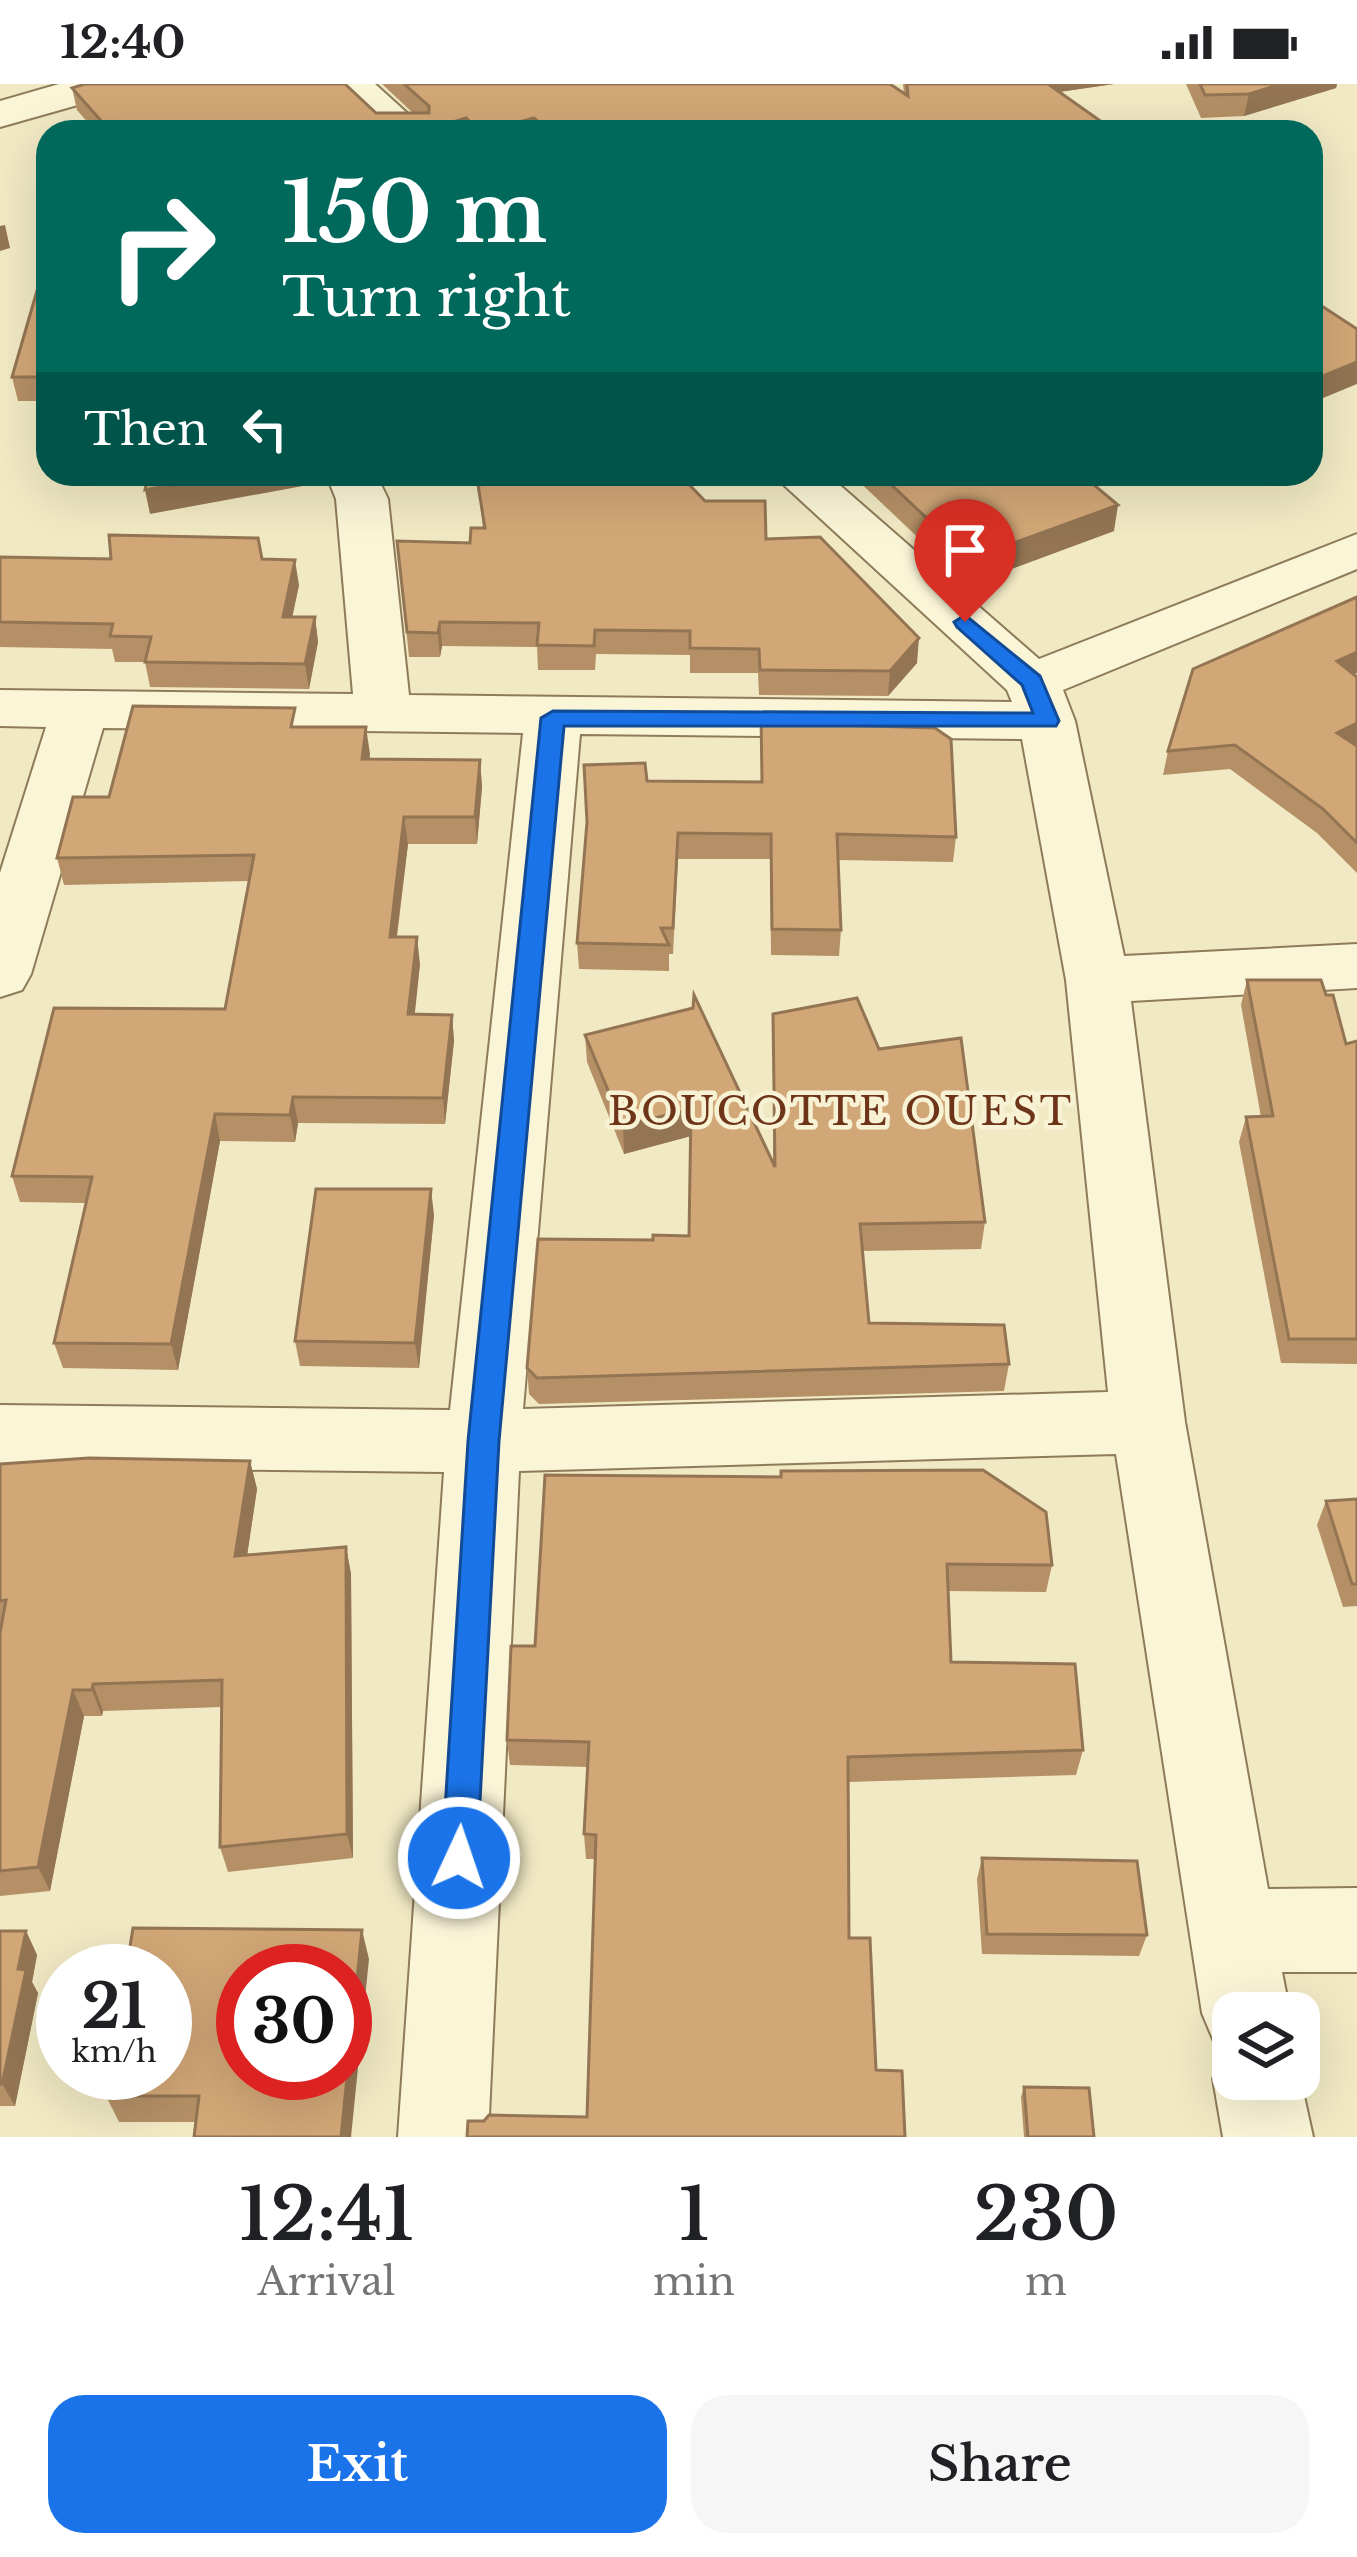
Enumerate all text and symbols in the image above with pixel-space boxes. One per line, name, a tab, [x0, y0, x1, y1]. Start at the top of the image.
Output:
text: 12:40	[60, 14, 186, 70]
text: 150 m	[282, 161, 547, 265]
icon: right	[84, 168, 240, 324]
text: Turn right	[282, 264, 571, 331]
icon: left	[232, 396, 298, 462]
text: Then	[84, 401, 208, 457]
pin	[914, 499, 1016, 622]
icon: arrive	[932, 517, 998, 583]
district label: BOUCOTTE OUEST	[608, 1087, 1074, 1136]
position arrow	[396, 1795, 522, 1921]
speed limit sign: 30	[216, 1944, 372, 2100]
text: 21	[81, 1970, 147, 2044]
map controls	[1212, 1992, 1320, 2100]
button: layers	[1212, 1992, 1320, 2100]
text: km/h	[71, 2033, 157, 2070]
text: 12:41	[239, 2170, 414, 2259]
text: 1	[678, 2170, 710, 2259]
text: 230	[974, 2170, 1118, 2259]
text: Arrival	[257, 2257, 396, 2306]
text: min	[653, 2257, 735, 2306]
text: m	[1025, 2257, 1067, 2306]
button: Exit	[48, 2395, 667, 2533]
button: Share	[691, 2395, 1309, 2533]

